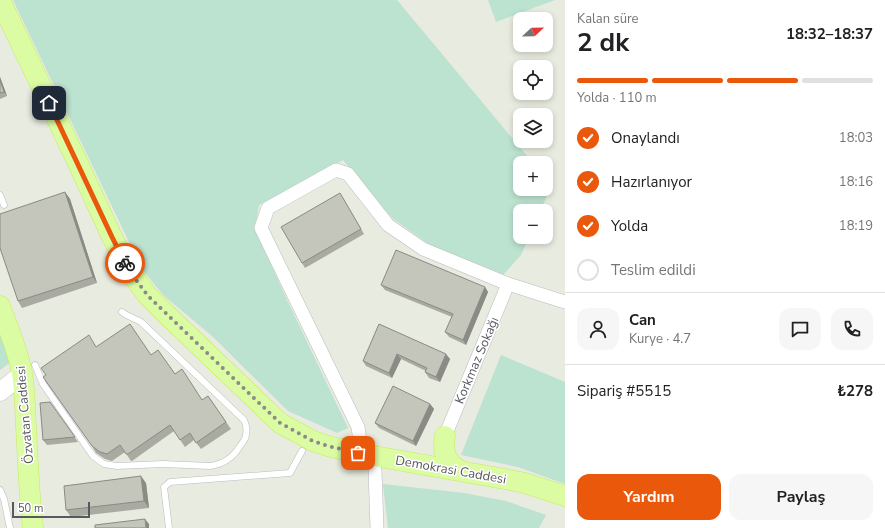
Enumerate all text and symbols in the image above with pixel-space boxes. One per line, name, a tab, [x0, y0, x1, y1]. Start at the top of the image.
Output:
text: Kalan süre	[577, 10, 639, 28]
north arrow	[513, 12, 553, 52]
map controls	[513, 12, 553, 244]
text: 18:32–18:37	[786, 24, 873, 44]
text: 2 dk	[577, 25, 629, 60]
button: locate	[513, 60, 553, 100]
pin	[32, 86, 66, 120]
text: Yolda · 110 m	[577, 89, 657, 107]
icon: home	[38, 92, 60, 114]
button: layers	[513, 108, 553, 148]
icon: check	[577, 127, 599, 149]
text: Onaylandı	[611, 128, 680, 148]
text: 18:03	[839, 129, 873, 147]
button: +	[513, 156, 553, 196]
icon: check	[577, 171, 599, 193]
text: Hazırlanıyor	[611, 172, 692, 192]
text: 18:16	[839, 173, 873, 191]
button: −	[513, 204, 553, 244]
icon: check	[577, 215, 599, 237]
text: Yolda	[611, 216, 648, 236]
text: 18:19	[839, 217, 873, 235]
courier	[105, 243, 145, 283]
icon: bike	[114, 252, 136, 274]
text: Teslim edildi	[611, 260, 696, 280]
button: person	[577, 308, 619, 350]
button: chat	[779, 308, 821, 350]
button: phone	[831, 308, 873, 350]
text: Can	[629, 310, 656, 330]
street label: Korkmaz Sokağı	[450, 314, 503, 407]
text: Kurye · 4.7	[629, 330, 691, 348]
street label: Özvatan Caddesi	[11, 365, 38, 465]
text: Sipariş #5515	[577, 381, 671, 401]
text: ₺278	[837, 381, 873, 401]
pin	[341, 436, 375, 470]
icon: bag	[347, 442, 369, 464]
street label: Demokrasi Caddesi	[394, 451, 508, 489]
button: Yardım	[577, 474, 721, 520]
button: Paylaş	[729, 474, 873, 520]
scale bar	[12, 500, 90, 519]
text: 50 m	[18, 501, 43, 516]

